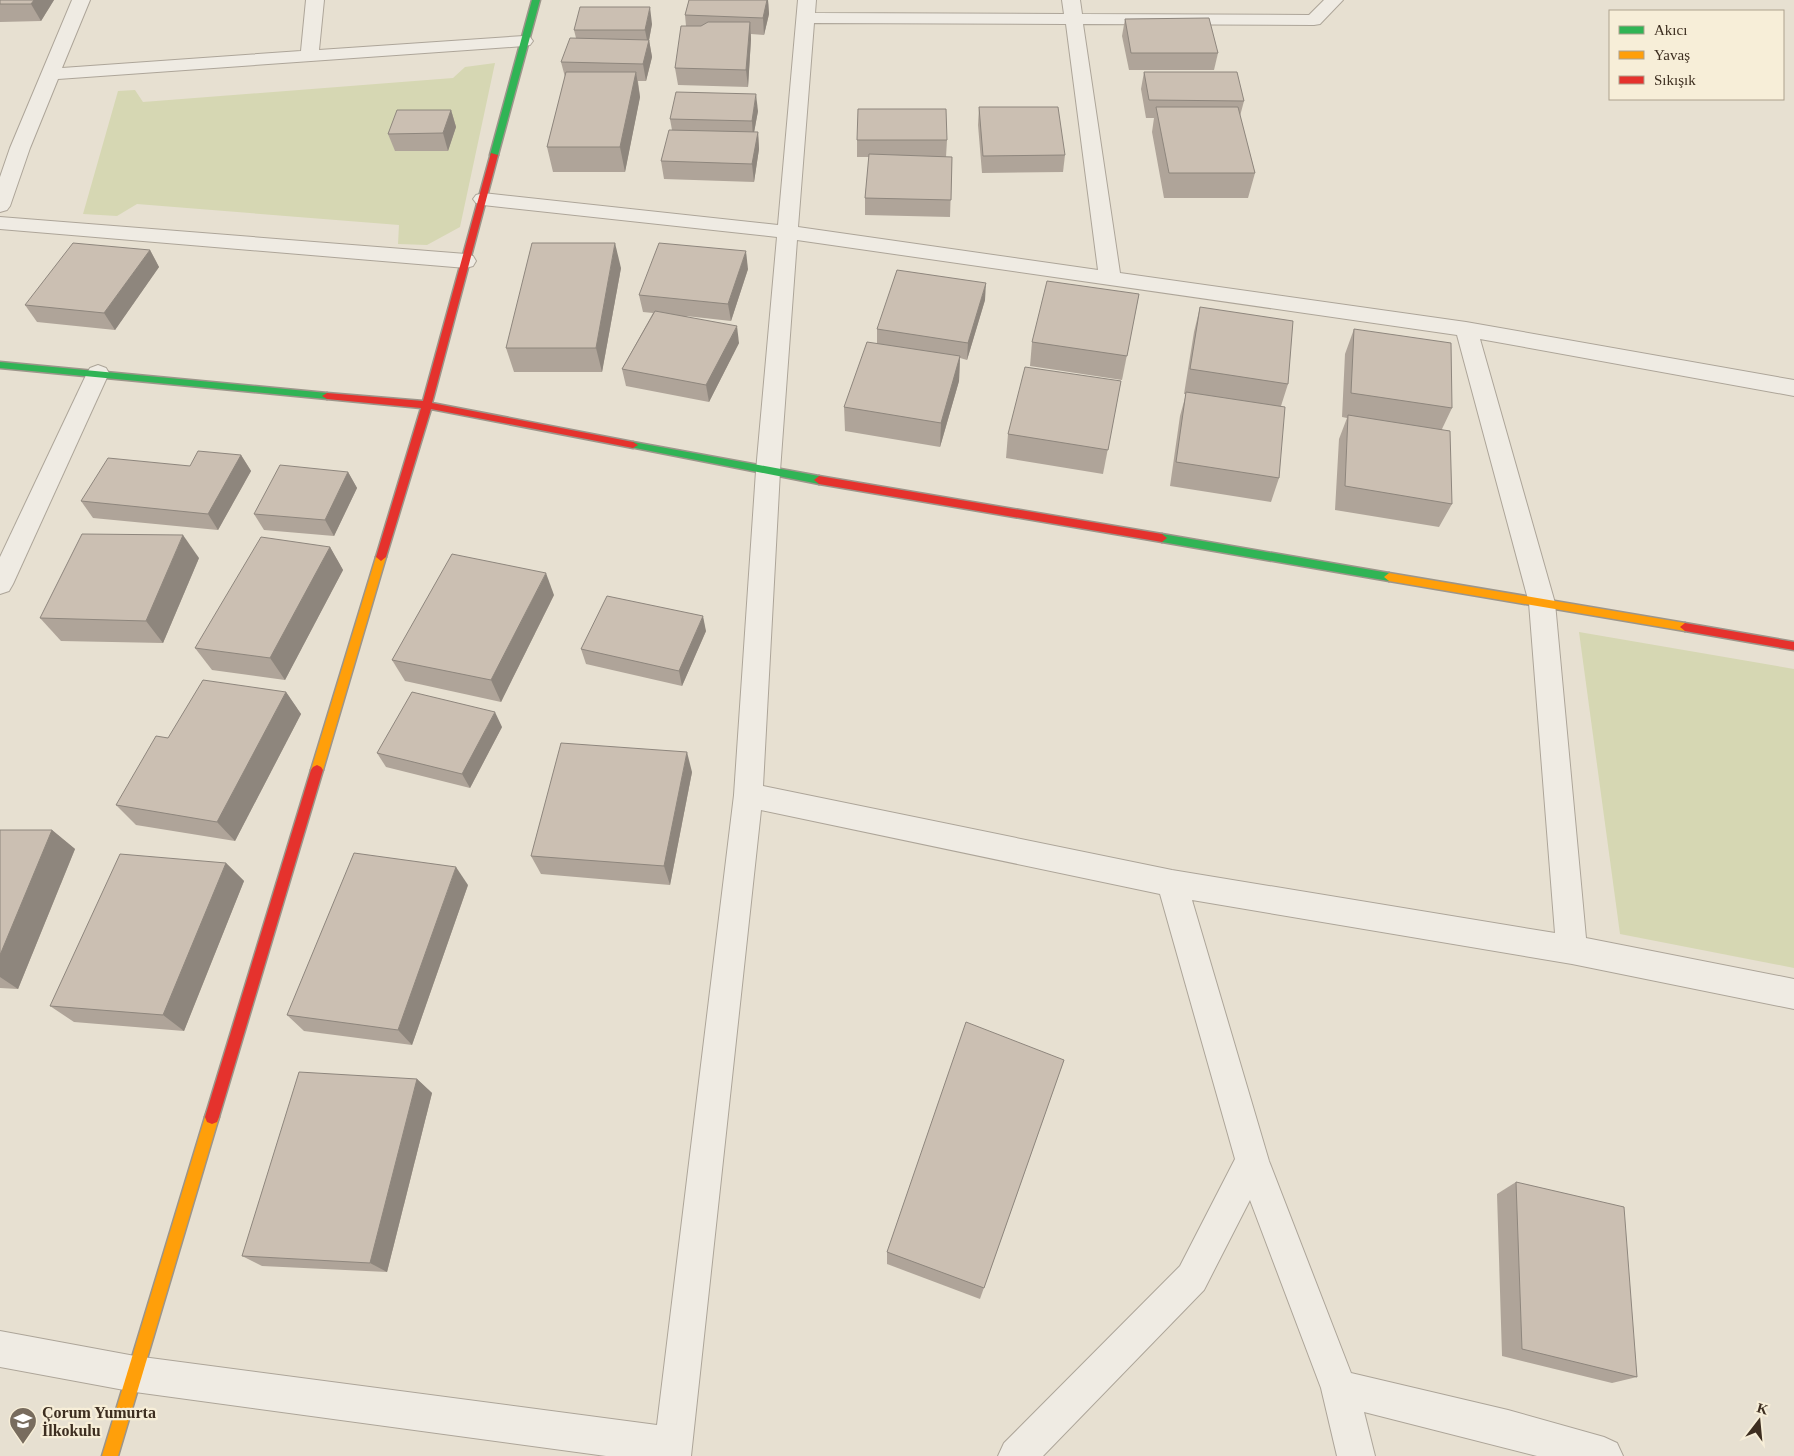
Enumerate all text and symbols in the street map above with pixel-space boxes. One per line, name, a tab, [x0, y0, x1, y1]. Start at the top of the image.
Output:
legend	[1609, 10, 1784, 100]
text: Akıcı	[1654, 22, 1687, 38]
text: Yavaş	[1654, 47, 1690, 63]
text: Sıkışık	[1654, 72, 1696, 88]
north arrow	[1734, 1396, 1784, 1446]
text: K	[1755, 1400, 1770, 1418]
place label: Çorum Yumurta İlkokulu	[42, 1404, 156, 1439]
school or university icon: Çorum Yumurta İlkokulu	[8, 1406, 38, 1445]

